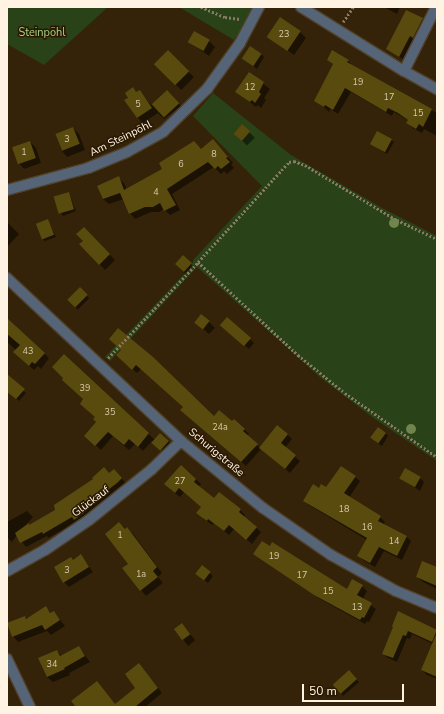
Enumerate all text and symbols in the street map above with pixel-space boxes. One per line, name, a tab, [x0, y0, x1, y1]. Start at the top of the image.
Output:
park label: Steinpöhl	[18, 26, 66, 40]
house number: 23	[279, 29, 289, 39]
house number: 19	[353, 77, 363, 87]
house number: 12	[245, 82, 255, 92]
house number: 17	[384, 92, 394, 102]
house number: 5	[135, 99, 141, 109]
house number: 15	[413, 108, 423, 118]
street label: Am Steinpöhl	[88, 118, 154, 160]
house number: 3	[64, 134, 70, 144]
house number: 1	[21, 147, 27, 157]
house number: 8	[211, 149, 217, 159]
house number: 6	[178, 159, 184, 169]
house number: 4	[153, 187, 159, 197]
house number: 43	[23, 346, 33, 356]
house number: 39	[80, 383, 90, 393]
house number: 35	[105, 407, 115, 417]
house number: 24a	[212, 422, 228, 432]
street label: Schurigstraße	[185, 426, 247, 480]
house number: 27	[175, 476, 185, 486]
street label: Glückauf	[70, 484, 112, 520]
house number: 18	[339, 504, 349, 514]
house number: 16	[362, 522, 372, 532]
house number: 1	[117, 530, 123, 540]
house number: 14	[389, 536, 399, 546]
house number: 19	[269, 551, 279, 561]
house number: 3	[64, 565, 70, 575]
house number: 1a	[136, 569, 146, 579]
house number: 17	[297, 570, 307, 580]
house number: 15	[323, 586, 333, 596]
house number: 13	[352, 602, 362, 612]
house number: 34	[47, 659, 57, 669]
scale bar	[304, 676, 406, 702]
text: 50 m	[309, 683, 337, 699]

